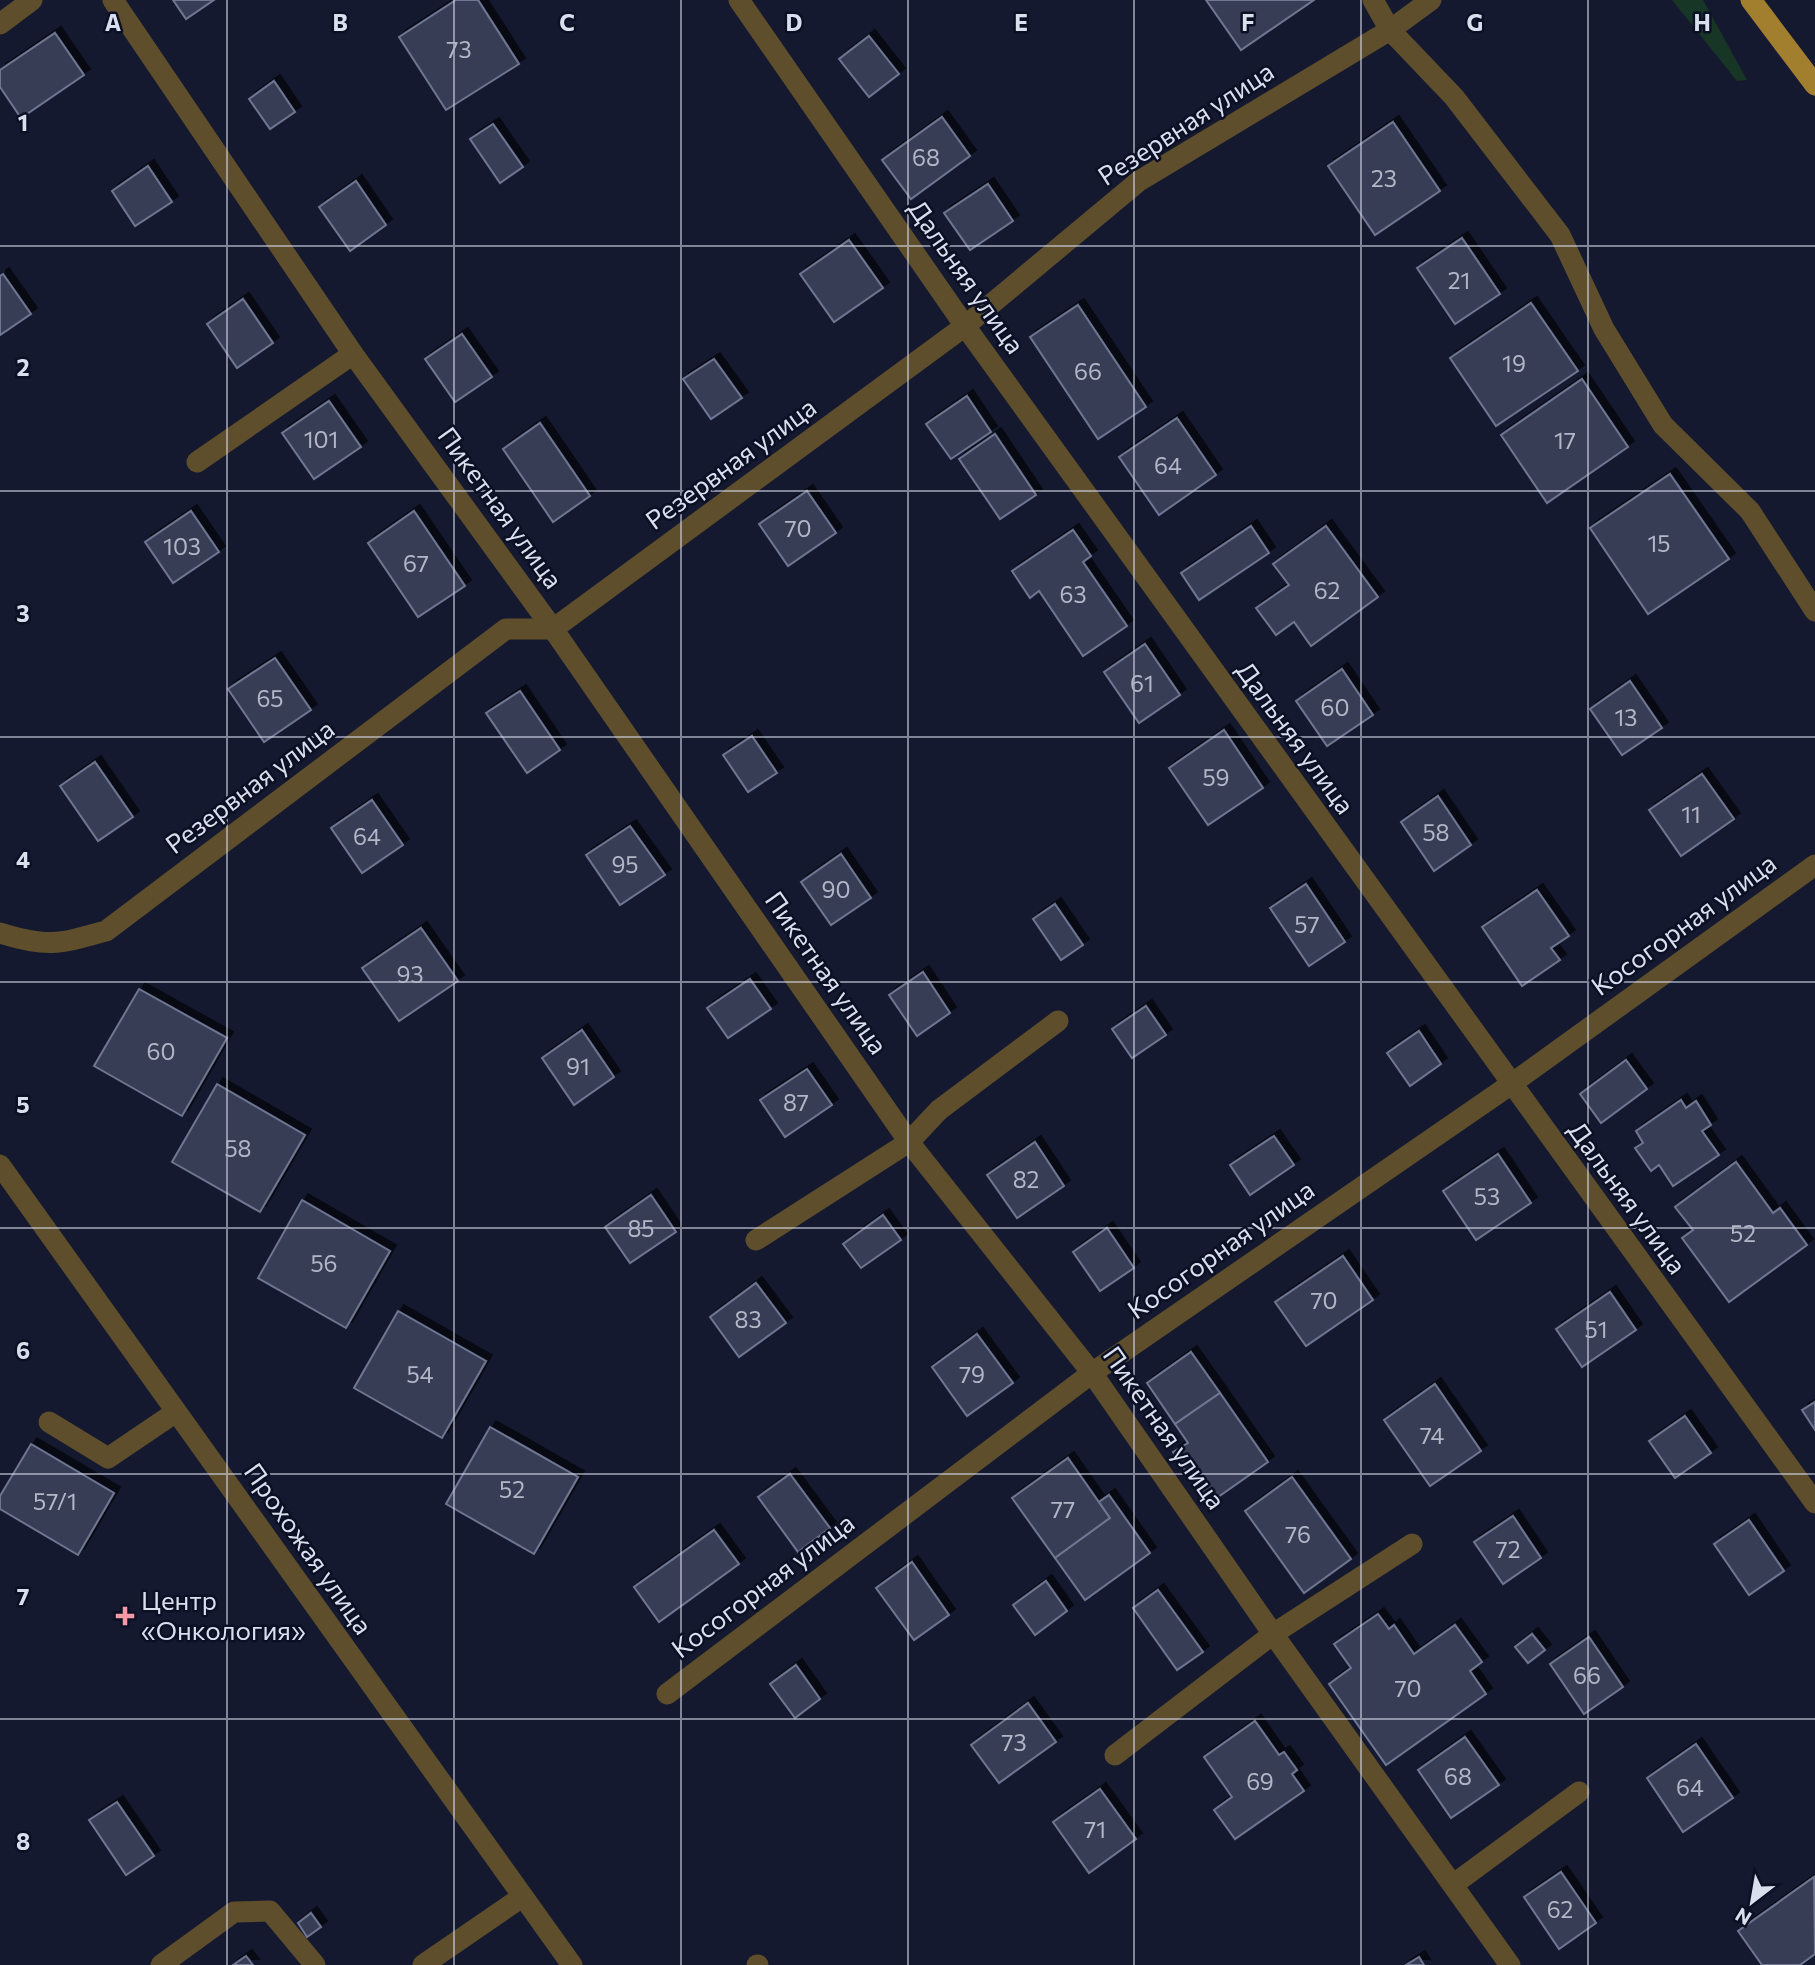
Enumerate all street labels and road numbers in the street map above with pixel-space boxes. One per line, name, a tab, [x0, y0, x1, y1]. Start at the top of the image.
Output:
street label: Резервная улица	[1092, 54, 1279, 191]
street label: Дальняя улица	[903, 193, 1032, 359]
street label: Резервная улица	[639, 391, 821, 535]
street label: Пикетная улица	[432, 420, 570, 594]
street label: Дальняя улица	[1231, 655, 1362, 819]
street label: Резервная улица	[159, 712, 339, 859]
street label: Косогорная улица	[1585, 846, 1781, 1001]
street label: Пикетная улица	[760, 885, 895, 1060]
street label: Дальняя улица	[1563, 1115, 1694, 1279]
street label: Косогорная улица	[1121, 1173, 1319, 1325]
street label: Пикетная улица	[1098, 1340, 1233, 1515]
street label: Прохожая улица	[239, 1457, 380, 1640]
street label: Косогорная улица	[665, 1506, 859, 1664]

